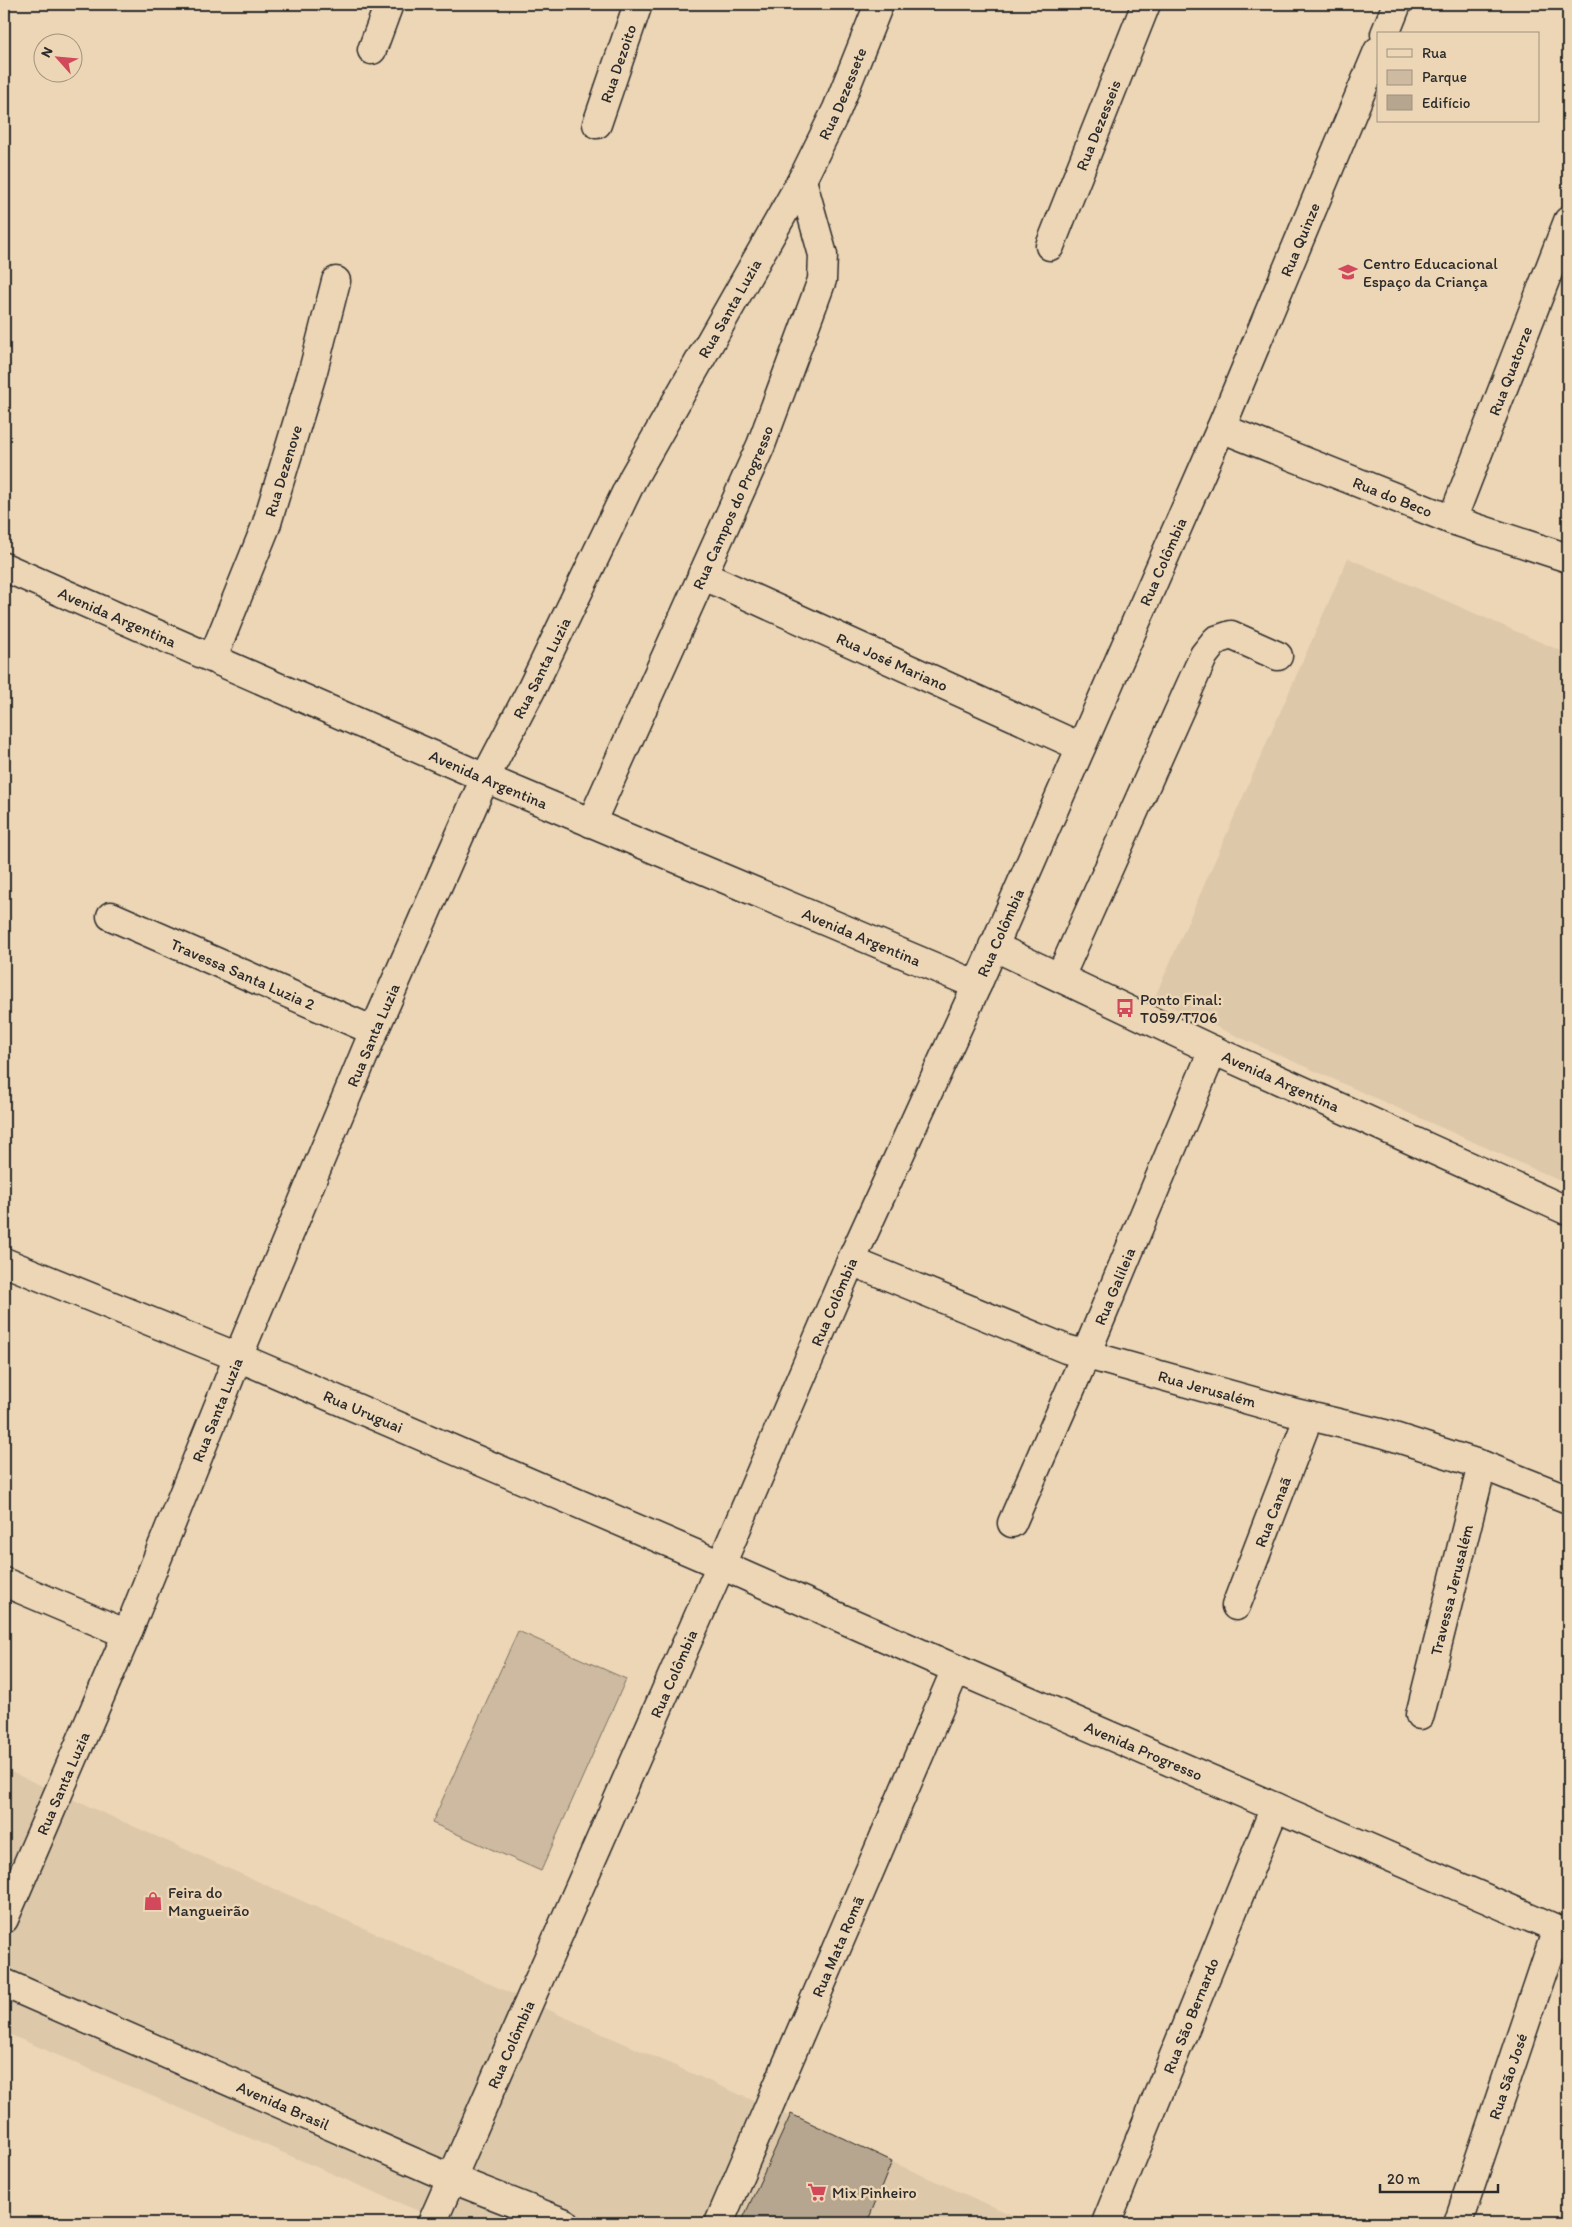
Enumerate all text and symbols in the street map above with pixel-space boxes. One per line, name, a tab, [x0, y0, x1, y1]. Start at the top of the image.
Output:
street label: Rua Dezoito	[596, 22, 640, 105]
north arrow	[32, 32, 82, 82]
legend	[1377, 32, 1540, 122]
text: N	[37, 44, 57, 60]
street label: Rua Dezessete	[814, 44, 870, 143]
text: Rua	[1422, 44, 1447, 62]
text: Parque	[1422, 68, 1467, 86]
street label: Rua Dezesseis	[1071, 77, 1124, 173]
text: Edifício	[1422, 94, 1470, 112]
street label: Rua Quinze	[1276, 200, 1323, 279]
place label: Centro Educacional Espaço da Criança	[1363, 254, 1498, 291]
street label: Rua Santa Luzia	[694, 255, 765, 361]
school or university icon: Centro Educacional Espaço da Criança	[1337, 261, 1359, 283]
street label: Rua Quatorze	[1484, 323, 1536, 418]
street label: Rua Dezenove	[260, 422, 306, 519]
street label: Rua Campos do Progresso	[688, 423, 777, 592]
street label: Rua do Beco	[1350, 472, 1435, 521]
street label: Rua Colômbia	[1135, 514, 1190, 609]
street label: Avenida Argentina	[56, 583, 180, 651]
street label: Rua Santa Luzia	[508, 613, 574, 722]
street label: Rua José Mariano	[834, 628, 951, 695]
street label: Avenida Argentina	[427, 745, 551, 813]
street label: Rua Colômbia	[972, 885, 1028, 980]
street label: Avenida Argentina	[800, 903, 925, 970]
street label: Travessa Santa Luzia 2	[168, 934, 319, 1014]
street label: Rua Santa Luzia	[342, 979, 404, 1090]
place label: Ponto Final: T059/T706	[1140, 990, 1222, 1027]
bus stop icon: Ponto Final: T059/T706	[1114, 997, 1136, 1019]
street label: Avenida Argentina	[1219, 1046, 1343, 1116]
street label: Rua Galileia	[1090, 1244, 1139, 1328]
street label: Rua Colômbia	[806, 1254, 861, 1349]
street label: Rua Santa Luzia	[187, 1354, 247, 1465]
street label: Rua Jerusalém	[1156, 1366, 1259, 1411]
street label: Rua Uruguai	[321, 1385, 406, 1436]
street label: Rua Canaã	[1250, 1473, 1295, 1550]
street label: Travessa Jerusalém	[1426, 1522, 1477, 1657]
street label: Rua Colômbia	[646, 1626, 701, 1721]
street label: Avenida Progresso	[1082, 1716, 1206, 1784]
street label: Rua Santa Luzia	[32, 1728, 94, 1838]
place label: Feira do Mangueirão	[168, 1883, 249, 1920]
shop icon: Feira do Mangueirão	[142, 1890, 164, 1912]
street label: Rua Mata Romã	[807, 1892, 868, 2000]
street label: Rua São Bernardo	[1158, 1955, 1222, 2076]
street label: Rua Colômbia	[483, 1997, 538, 2092]
street label: Rua São José	[1484, 2030, 1531, 2122]
street label: Avenida Brasil	[234, 2077, 333, 2134]
scale bar	[1380, 2162, 1497, 2194]
text: 20 m	[1387, 2170, 1421, 2188]
supermarket icon: Mix Pinheiro	[806, 2181, 828, 2203]
place label: Mix Pinheiro	[832, 2183, 917, 2202]

